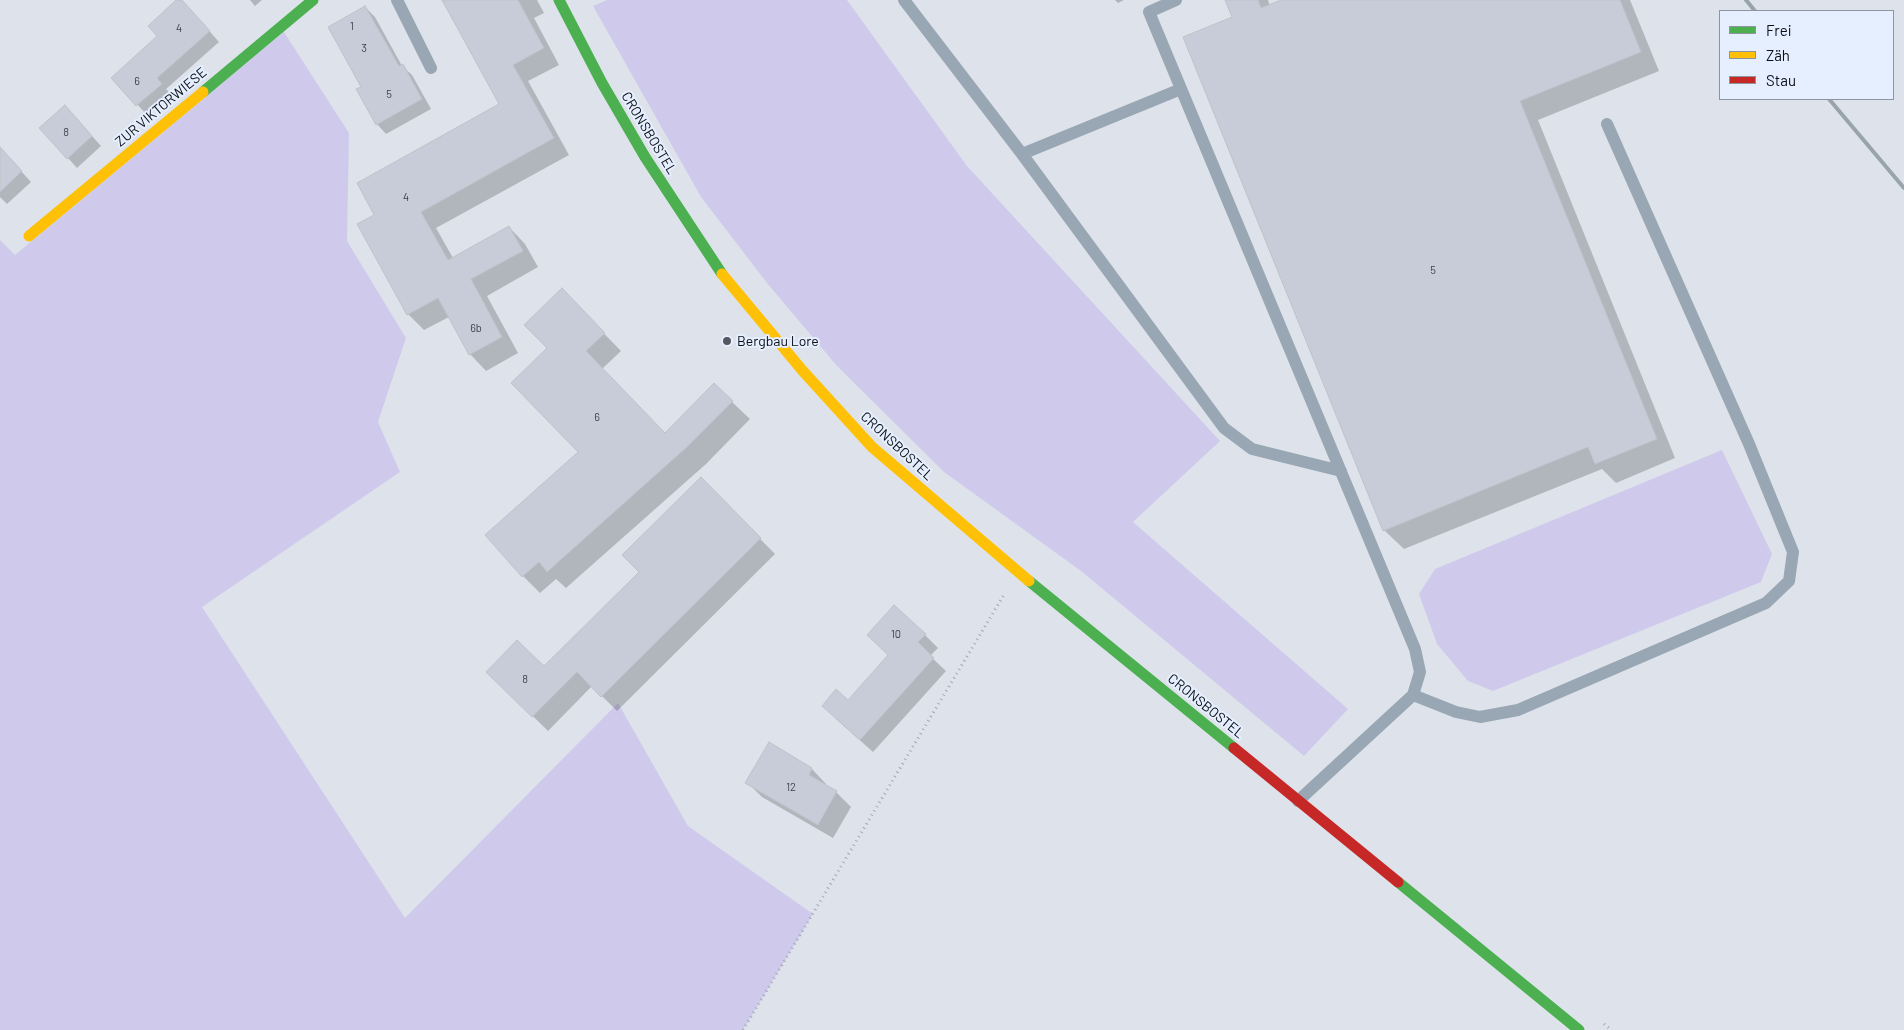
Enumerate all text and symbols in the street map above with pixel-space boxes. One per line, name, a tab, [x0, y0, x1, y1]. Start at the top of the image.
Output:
legend	[1719, 10, 1894, 100]
house number: 1	[350, 19, 354, 33]
house number: 4	[176, 21, 182, 35]
text: Frei	[1766, 21, 1792, 39]
house number: 3	[361, 41, 367, 55]
text: Zäh	[1766, 46, 1790, 64]
street label: ZUR VIKTORWIESE	[112, 64, 210, 150]
text: Stau	[1766, 71, 1796, 89]
house number: 6	[134, 74, 140, 88]
house number: 5	[386, 87, 392, 101]
street label: CRONSBOSTEL	[618, 89, 680, 177]
house number: 8	[63, 125, 69, 139]
house number: 4	[403, 190, 409, 204]
house number: 5	[1430, 263, 1436, 277]
house number: 6b	[470, 321, 482, 335]
place label: Bergbau Lore	[737, 333, 819, 349]
marker: Bergbau Lore	[721, 335, 733, 347]
street label: CRONSBOSTEL	[857, 408, 937, 484]
house number: 6	[594, 410, 600, 424]
house number: 10	[891, 627, 901, 641]
street label: CRONSBOSTEL	[1165, 670, 1247, 742]
house number: 8	[522, 672, 528, 686]
house number: 12	[786, 780, 796, 794]

